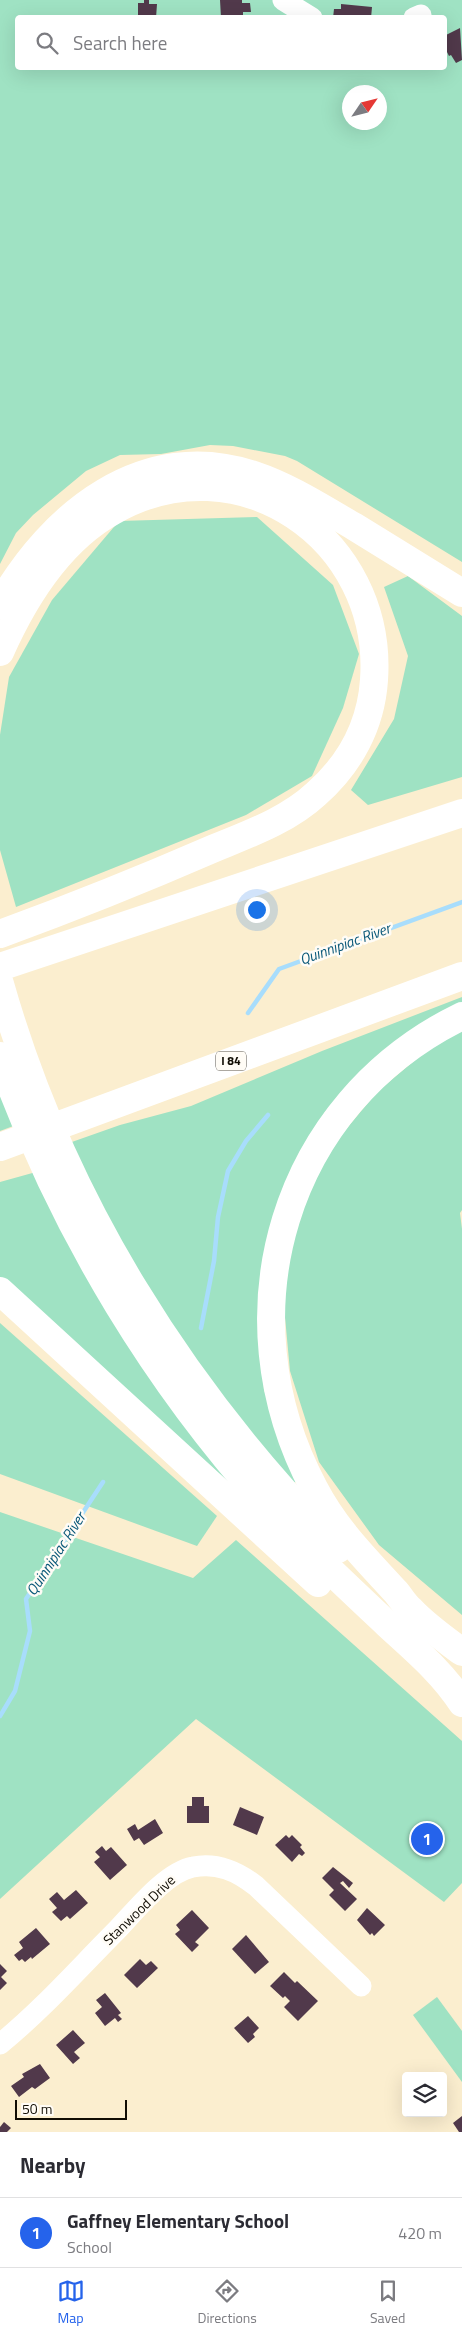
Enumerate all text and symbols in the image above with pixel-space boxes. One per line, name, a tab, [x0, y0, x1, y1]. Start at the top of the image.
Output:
search box	[15, 15, 447, 70]
text: Search here	[73, 28, 167, 57]
icon: search	[33, 29, 61, 57]
north arrow	[342, 85, 387, 130]
your location	[244, 897, 270, 923]
water label: Quinnipiac River	[296, 916, 396, 971]
road number: I 84	[216, 1052, 246, 1070]
water label: Quinnipiac River	[20, 1506, 92, 1600]
pin: 1	[411, 1820, 443, 1858]
street label: Stanwood Drive	[98, 1870, 180, 1950]
map controls	[402, 2072, 447, 2117]
button: layers	[402, 2072, 447, 2117]
scale bar	[15, 2097, 128, 2120]
text: 50 m	[22, 2098, 52, 2119]
text: Nearby	[20, 2149, 85, 2181]
text: Gaffney Elementary School	[67, 2206, 289, 2235]
text: 1	[32, 2221, 40, 2245]
text: 420 m	[398, 2221, 442, 2245]
text: School	[67, 2235, 112, 2259]
tab: Map	[57, 2277, 85, 2328]
tab: Directions	[198, 2277, 257, 2328]
tab: Saved	[370, 2277, 406, 2328]

